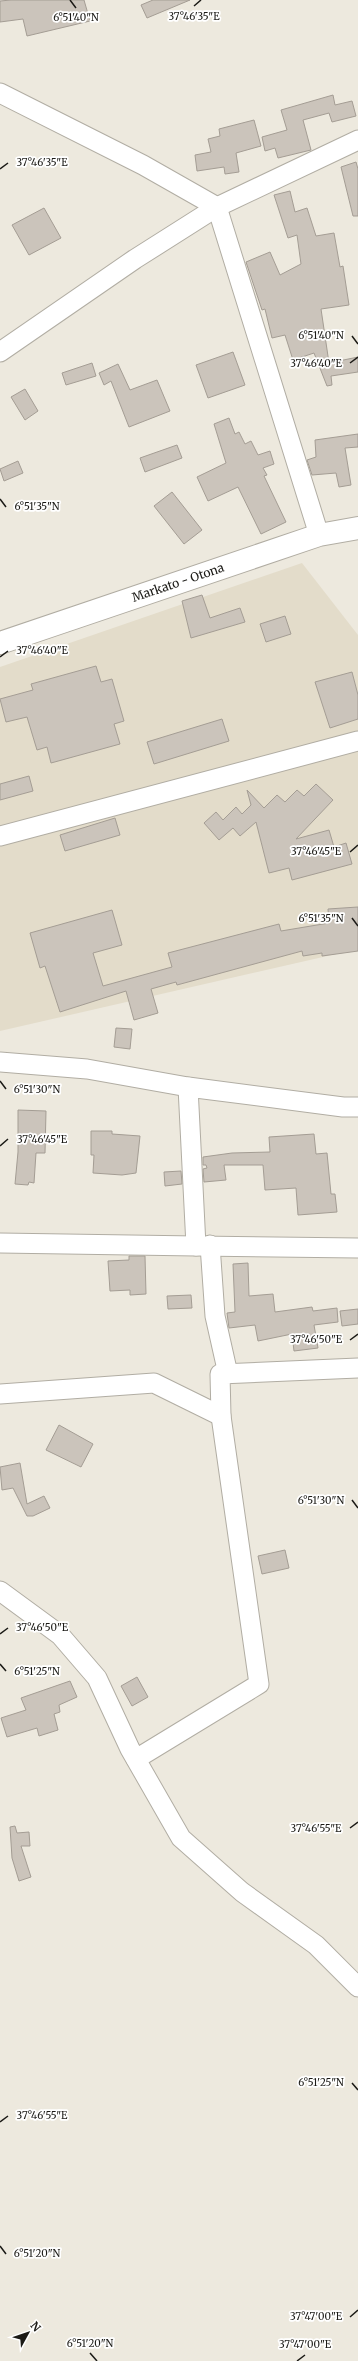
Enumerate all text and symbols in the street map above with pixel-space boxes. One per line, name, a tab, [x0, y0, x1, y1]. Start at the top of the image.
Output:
text: 37°46'35"E	[168, 10, 220, 23]
text: 6°51'40"N	[53, 11, 99, 24]
text: 37°46'35"E	[16, 156, 68, 169]
text: 6°51'40"N	[298, 329, 344, 342]
text: 37°46'40"E	[290, 357, 342, 370]
text: 6°51'35"N	[14, 500, 60, 513]
street label: Markato - Otona	[130, 560, 226, 605]
text: 37°46'40"E	[16, 644, 68, 657]
text: 37°46'45"E	[291, 845, 342, 858]
text: 6°51'35"N	[298, 912, 344, 925]
text: 6°51'30"N	[14, 1083, 60, 1096]
text: 37°46'45"E	[17, 1133, 68, 1146]
text: 37°46'50"E	[290, 1333, 343, 1346]
text: 6°51'30"N	[298, 1494, 344, 1507]
text: 37°46'50"E	[16, 1621, 69, 1634]
text: 6°51'25"N	[14, 1665, 60, 1678]
text: 37°46'55"E	[291, 1822, 342, 1835]
text: 6°51'25"N	[298, 2076, 344, 2089]
text: 37°46'55"E	[17, 2109, 68, 2122]
text: 6°51'20"N	[14, 2247, 60, 2260]
text: 37°47'00"E	[290, 2310, 343, 2323]
north arrow	[8, 2313, 48, 2353]
text: N	[28, 2319, 44, 2335]
text: 6°51'20"N	[67, 2337, 113, 2350]
text: 37°47'00"E	[279, 2338, 332, 2351]

